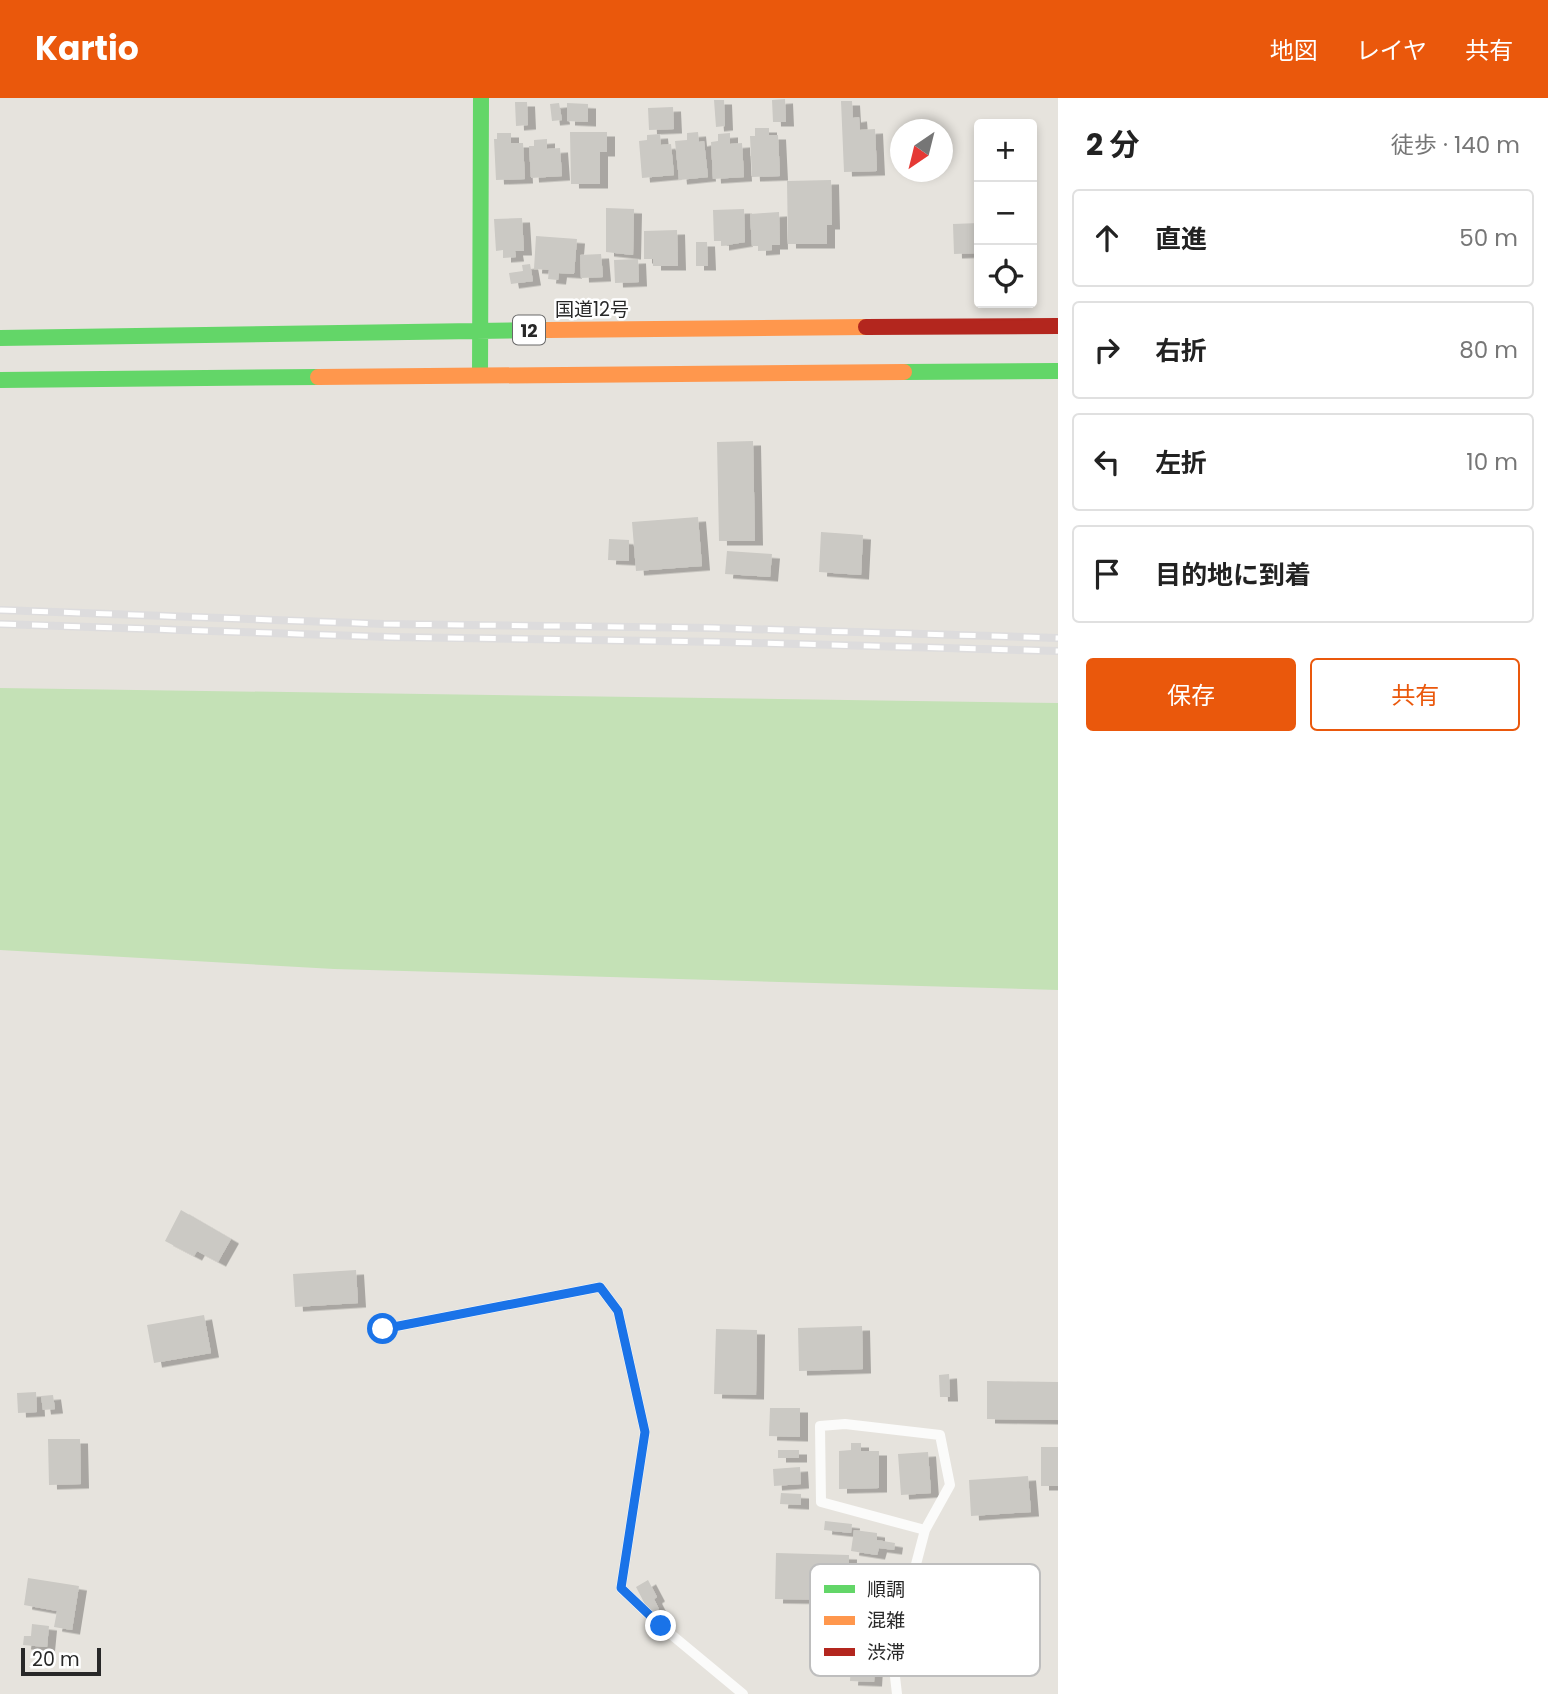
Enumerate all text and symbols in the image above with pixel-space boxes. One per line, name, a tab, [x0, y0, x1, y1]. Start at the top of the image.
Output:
text: Kartio	[35, 25, 139, 72]
text: 地図	[1270, 34, 1318, 67]
text: レイヤ	[1356, 34, 1427, 67]
text: 共有	[1465, 34, 1513, 67]
north arrow	[890, 119, 953, 182]
map controls	[974, 119, 1037, 308]
button: +	[974, 119, 1037, 182]
text: 2 分	[1086, 123, 1140, 166]
text: 徒歩 · 140 m	[1391, 129, 1520, 161]
button: −	[974, 182, 1037, 245]
icon: ahead	[1088, 219, 1126, 257]
text: 直進	[1155, 221, 1207, 257]
text: 50 m	[1459, 222, 1518, 254]
button: locate	[974, 245, 1037, 308]
street label: 国道12号	[555, 296, 629, 323]
road number: 12	[513, 316, 545, 344]
icon: right	[1088, 331, 1126, 369]
text: 右折	[1155, 333, 1207, 369]
text: 80 m	[1459, 334, 1518, 366]
icon: left	[1088, 443, 1126, 481]
text: 左折	[1155, 445, 1207, 481]
text: 10 m	[1466, 446, 1518, 478]
icon: arrive	[1088, 555, 1126, 593]
text: 目的地に到着	[1155, 557, 1311, 593]
button: 保存	[1086, 658, 1296, 731]
button: 共有	[1310, 658, 1520, 731]
route start	[367, 1313, 398, 1344]
legend	[810, 1564, 1040, 1676]
text: 順調	[867, 1576, 905, 1603]
text: 混雑	[867, 1607, 905, 1634]
route end	[645, 1610, 676, 1641]
text: 渋滞	[867, 1639, 905, 1666]
scale bar	[21, 1645, 102, 1677]
text: 20 m	[32, 1646, 80, 1673]

